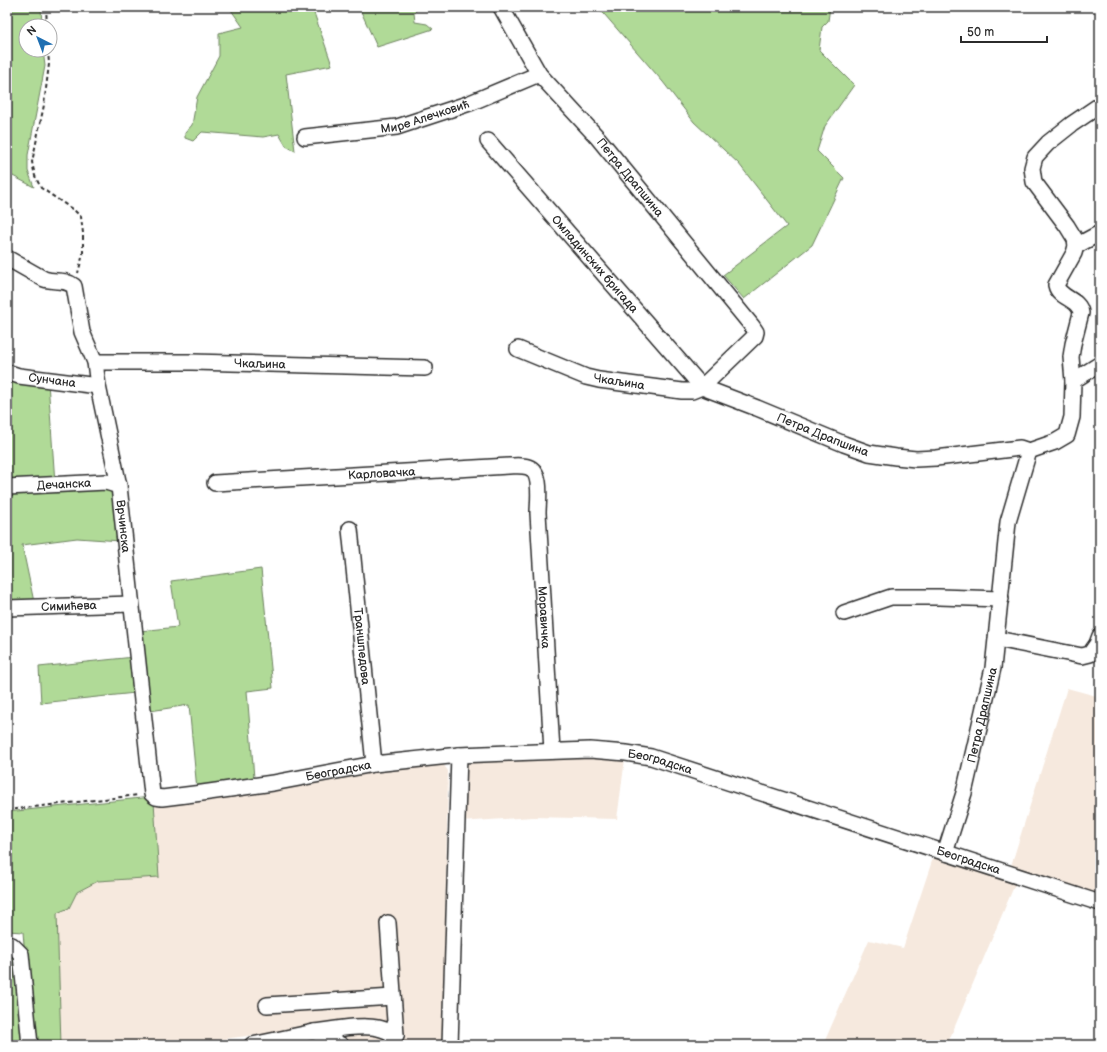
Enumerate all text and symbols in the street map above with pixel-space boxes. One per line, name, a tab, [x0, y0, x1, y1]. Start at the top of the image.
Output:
north arrow	[18, 18, 58, 58]
scale bar	[961, 18, 1047, 44]
text: N	[24, 23, 39, 39]
text: 50 m	[967, 25, 994, 40]
street label: Мире Алечковић	[380, 96, 471, 136]
street label: Петра Драпшина	[594, 135, 667, 220]
street label: Омладинских бригада	[548, 212, 642, 316]
street label: Чкаљина	[234, 356, 286, 372]
street label: Сунчана	[27, 370, 77, 391]
street label: Чкаљина	[592, 371, 646, 393]
street label: Петра Драпшина	[775, 410, 871, 460]
street label: Карловачка	[348, 464, 416, 483]
street label: Дечанска	[36, 475, 92, 493]
street label: Врчинска	[113, 499, 134, 554]
street label: Моравичка	[535, 585, 553, 649]
street label: Симићева	[41, 598, 97, 614]
street label: Траншпедова	[351, 607, 373, 686]
street label: Петра Драпшина	[964, 666, 1000, 764]
street label: Београдска	[627, 746, 694, 777]
street label: Београдска	[304, 757, 372, 784]
street label: Београдска	[935, 843, 1002, 878]

